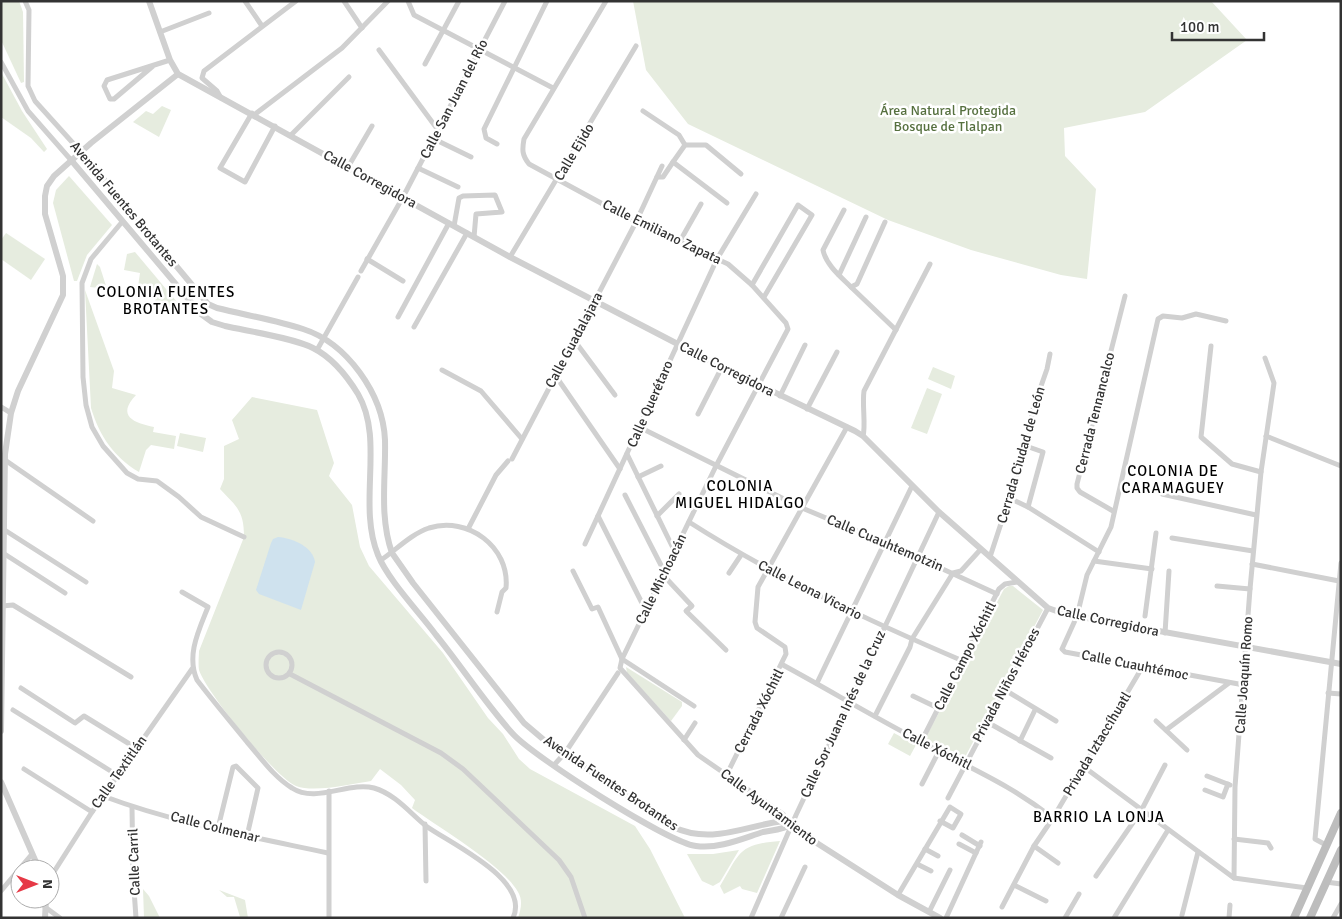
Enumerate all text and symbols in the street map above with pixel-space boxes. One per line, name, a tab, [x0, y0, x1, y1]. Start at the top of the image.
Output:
scale bar	[1172, 10, 1264, 42]
text: 100 m	[1180, 18, 1220, 36]
street label: Calle San Juan del Río	[416, 36, 492, 162]
park label: Área Natural Protegida Bosque de Tlalpan	[880, 102, 1016, 135]
street label: Calle Ejido	[550, 120, 598, 184]
street label: Avenida Fuentes Brotantes	[67, 138, 181, 270]
street label: Calle Corregidora	[320, 146, 420, 212]
street label: Calle Emiliano Zapata	[600, 196, 724, 268]
district label: COLONIA FUENTES BROTANTES	[97, 283, 235, 318]
street label: Calle Guadalajara	[542, 289, 606, 391]
street label: Calle Corregidora	[677, 338, 777, 400]
street label: Cerrada Tennancalco	[1072, 351, 1118, 475]
street label: Calle Querétaro	[623, 358, 677, 450]
street label: Cerrada Ciudad de León	[993, 385, 1049, 525]
district label: COLONIA DE CARAMAGUEY	[1121, 462, 1225, 497]
district label: COLONIA MIGUEL HIDALGO	[675, 477, 805, 512]
street label: Calle Cuauhtemotzin	[824, 511, 946, 575]
street label: Calle Michoacán	[632, 531, 690, 627]
street label: Calle Leona Vicario	[755, 556, 865, 624]
street label: Calle Campo Xóchitl	[930, 599, 1000, 713]
street label: Calle Corregidora	[1055, 602, 1161, 640]
street label: Calle Joaquín Romo	[1231, 616, 1257, 734]
street label: Privada Niños Héroes	[969, 625, 1043, 745]
street label: Calle Sor Juana Inés de la Cruz	[797, 628, 889, 800]
street label: Calle Cuauhtémoc	[1080, 646, 1190, 684]
street label: Cerrada Xóchitl	[730, 666, 788, 756]
street label: Privada Iztaccíhuatl	[1059, 689, 1135, 799]
street label: Calle Xóchitl	[899, 724, 975, 774]
street label: Calle Textitlán	[88, 732, 150, 812]
street label: Avenida Fuentes Brotantes	[541, 732, 681, 834]
street label: Calle Ayuntamiento	[717, 765, 821, 849]
street label: Calle Colmenar	[169, 808, 262, 846]
district label: BARRIO LA LONJA	[1033, 808, 1165, 826]
street label: Calle Carril	[124, 828, 144, 896]
north arrow	[10, 859, 60, 909]
text: N	[39, 879, 56, 889]

